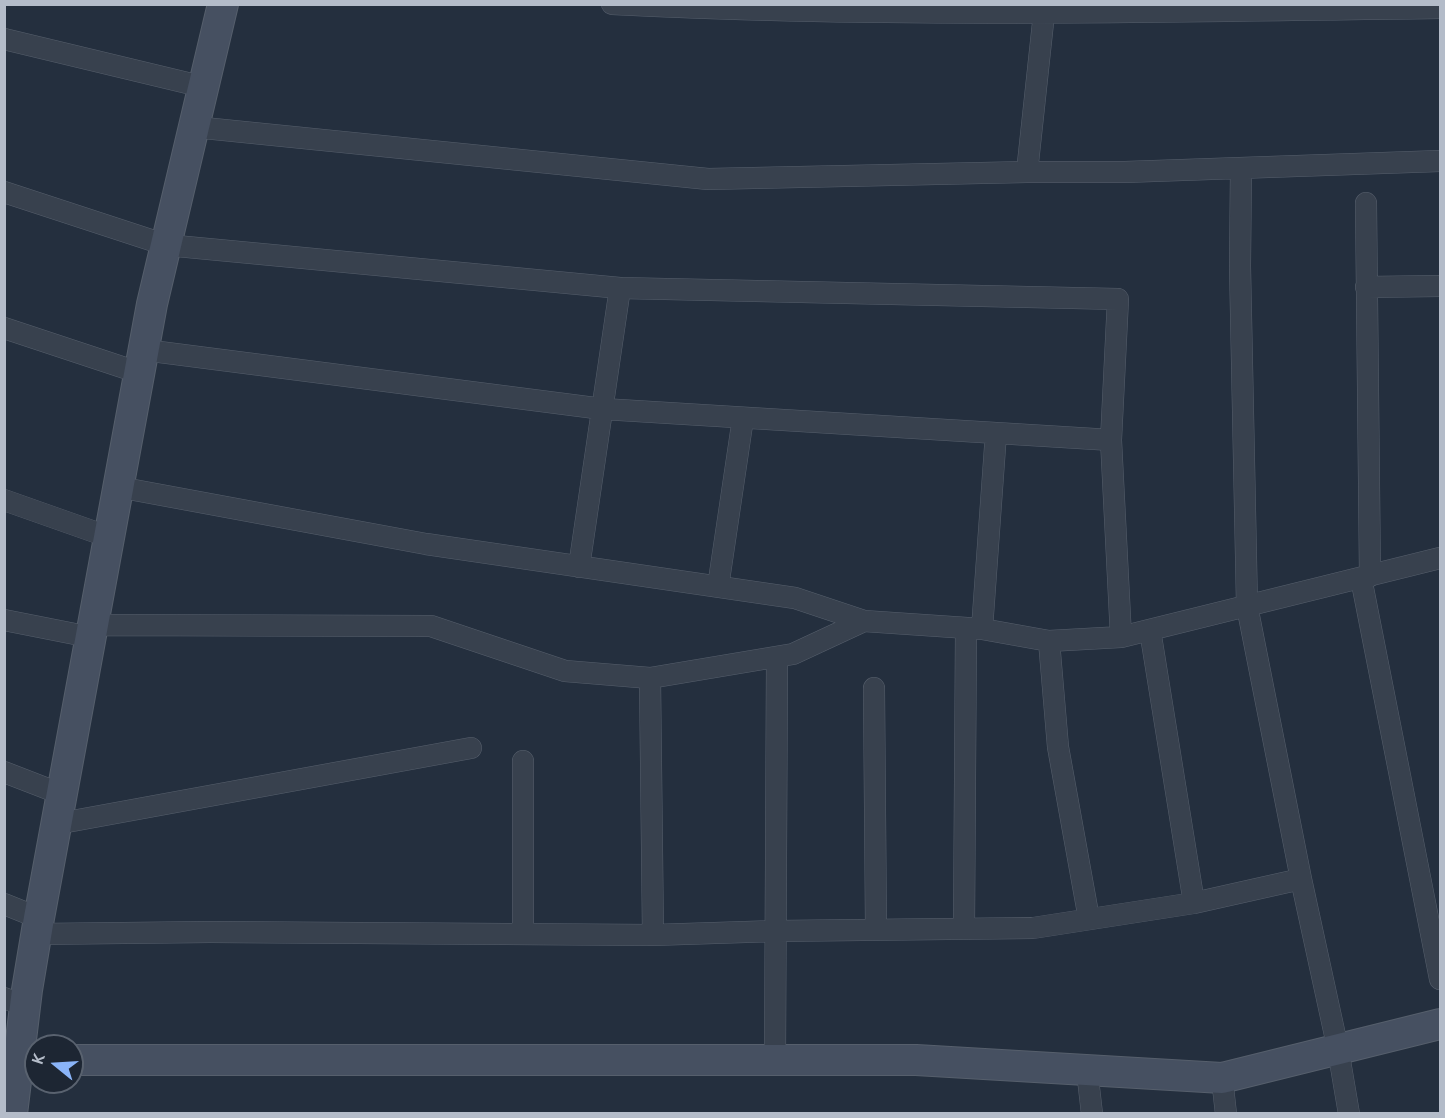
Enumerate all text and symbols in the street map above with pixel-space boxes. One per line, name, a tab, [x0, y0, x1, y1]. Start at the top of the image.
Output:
north arrow	[24, 1034, 84, 1094]
text: K	[27, 1051, 50, 1067]

